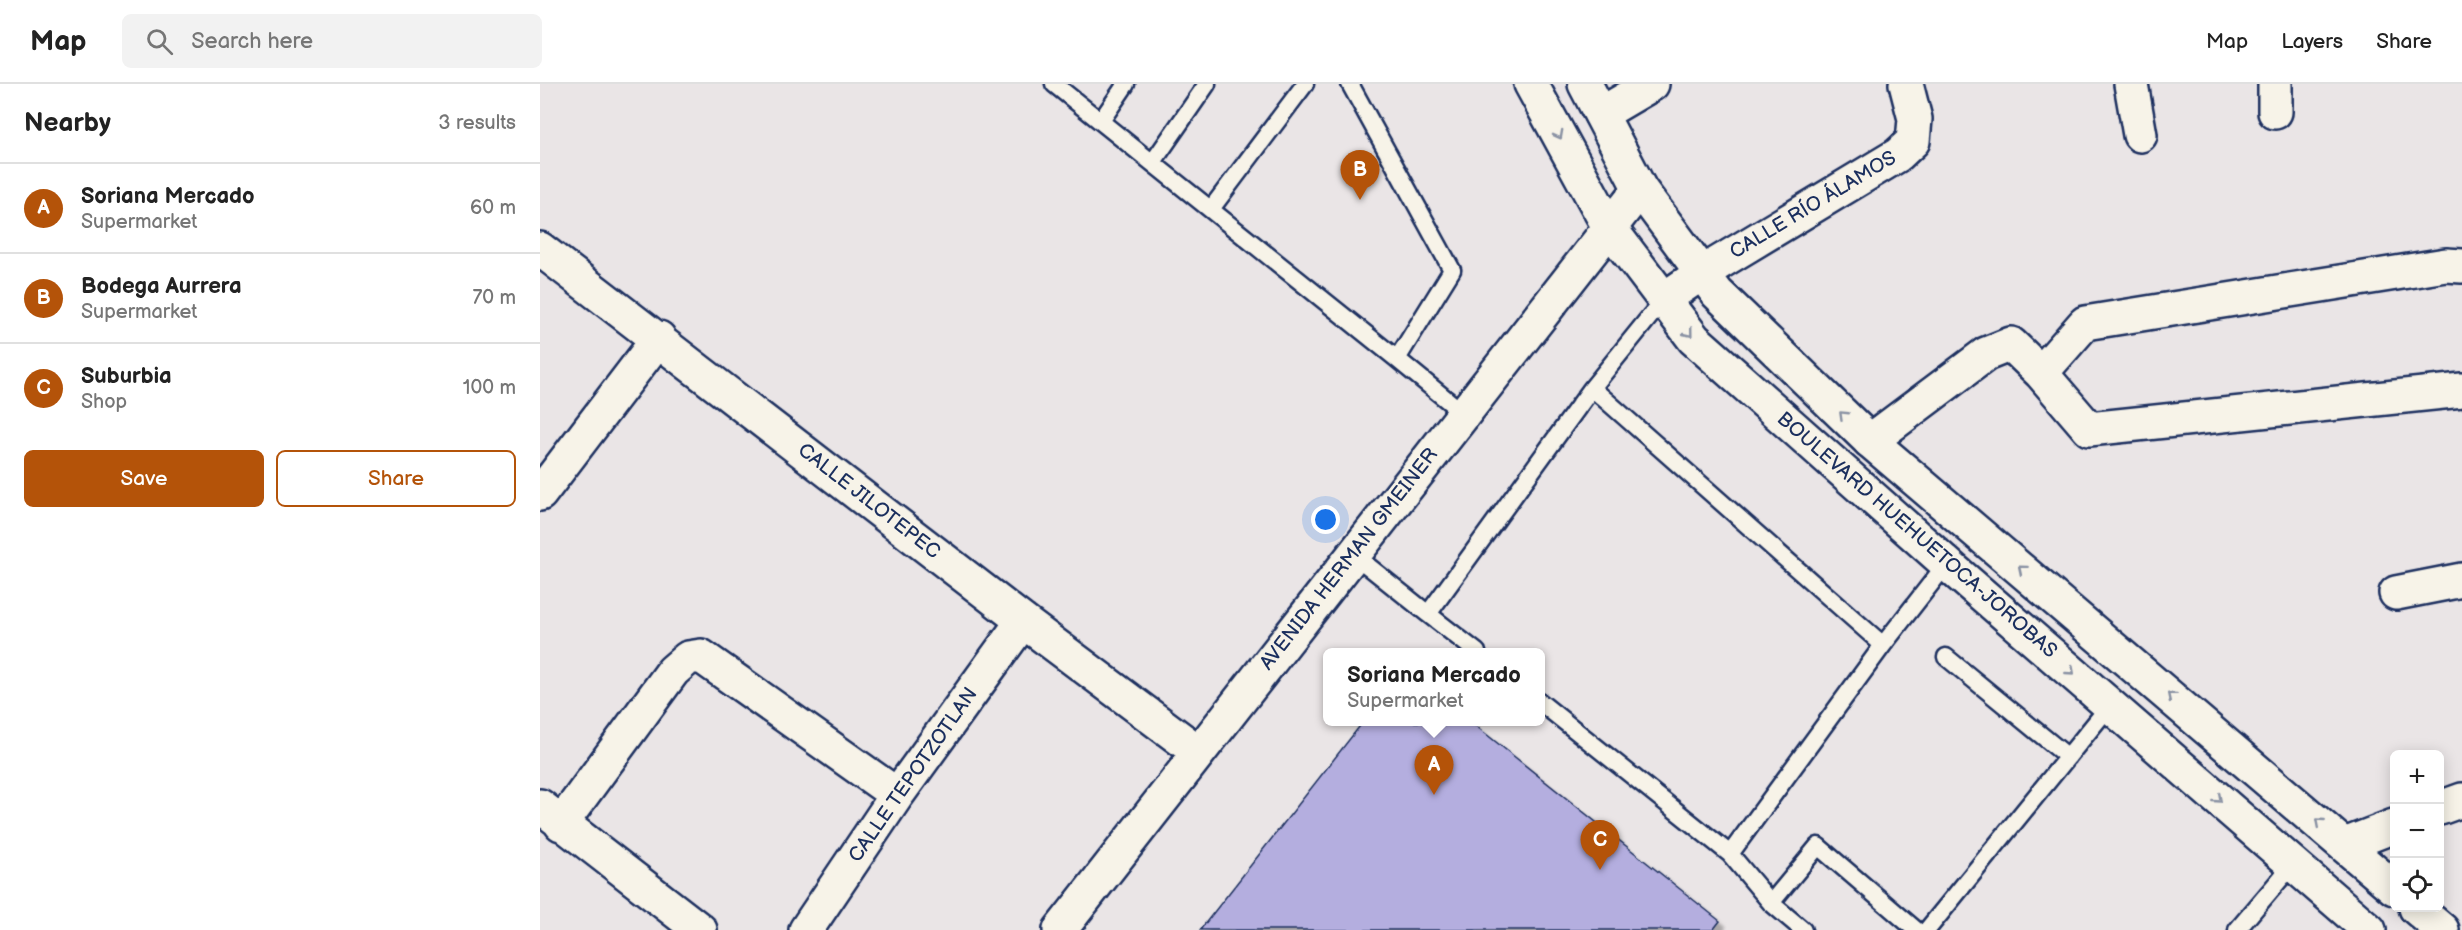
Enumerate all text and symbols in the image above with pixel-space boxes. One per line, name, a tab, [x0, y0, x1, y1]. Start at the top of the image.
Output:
search box	[122, 14, 542, 68]
text: Map	[30, 25, 86, 58]
icon: search	[143, 25, 176, 58]
text: Search here	[191, 28, 313, 55]
text: Map	[2206, 29, 2248, 54]
text: Layers	[2281, 29, 2343, 54]
text: Share	[2376, 29, 2432, 54]
text: Nearby	[24, 108, 111, 139]
text: 3 results	[438, 111, 516, 135]
one-way arrow	[1552, 129, 1563, 140]
street label: CALLE RÍO ÁLAMOS	[1725, 145, 1900, 264]
pin: B	[1340, 150, 1380, 200]
text: Soriana Mercado	[81, 183, 254, 210]
text: A	[37, 196, 50, 220]
text: 60 m	[470, 196, 516, 220]
text: Supermarket	[81, 210, 197, 234]
text: Bodega Aurrera	[81, 273, 242, 300]
text: B	[36, 286, 51, 310]
text: 70 m	[472, 286, 516, 310]
text: Supermarket	[81, 300, 197, 324]
one-way arrow	[1682, 326, 1693, 337]
text: Suburbia	[81, 363, 172, 390]
text: C	[36, 376, 51, 400]
text: 100 m	[463, 376, 516, 400]
text: Shop	[81, 390, 127, 414]
street label: BOULEVARD HUEHUETOCA-JOROBAS	[1772, 407, 2062, 663]
one-way arrow	[1839, 411, 1850, 422]
street label: CALLE JILOTEPEC	[793, 438, 945, 564]
street label: AVENIDA HERMAN GMEINER	[1255, 443, 1443, 675]
button: Save	[24, 450, 264, 507]
button: Share	[276, 450, 516, 507]
your location	[1311, 505, 1340, 534]
one-way arrow	[2018, 566, 2029, 577]
popup	[1323, 648, 1545, 726]
text: Soriana Mercado	[1347, 662, 1521, 689]
one-way arrow	[2064, 664, 2075, 675]
street label: CALLE TEPOTZOTLAN	[844, 683, 982, 867]
text: Supermarket	[1347, 689, 1464, 713]
one-way arrow	[2167, 692, 2178, 703]
pin: A	[1414, 746, 1454, 795]
map controls	[2390, 750, 2444, 912]
button: +	[2390, 750, 2444, 804]
one-way arrow	[2211, 792, 2222, 803]
button: −	[2390, 804, 2444, 858]
one-way arrow	[2315, 818, 2326, 829]
pin: C	[1580, 820, 1620, 870]
button: locate	[2390, 858, 2444, 912]

